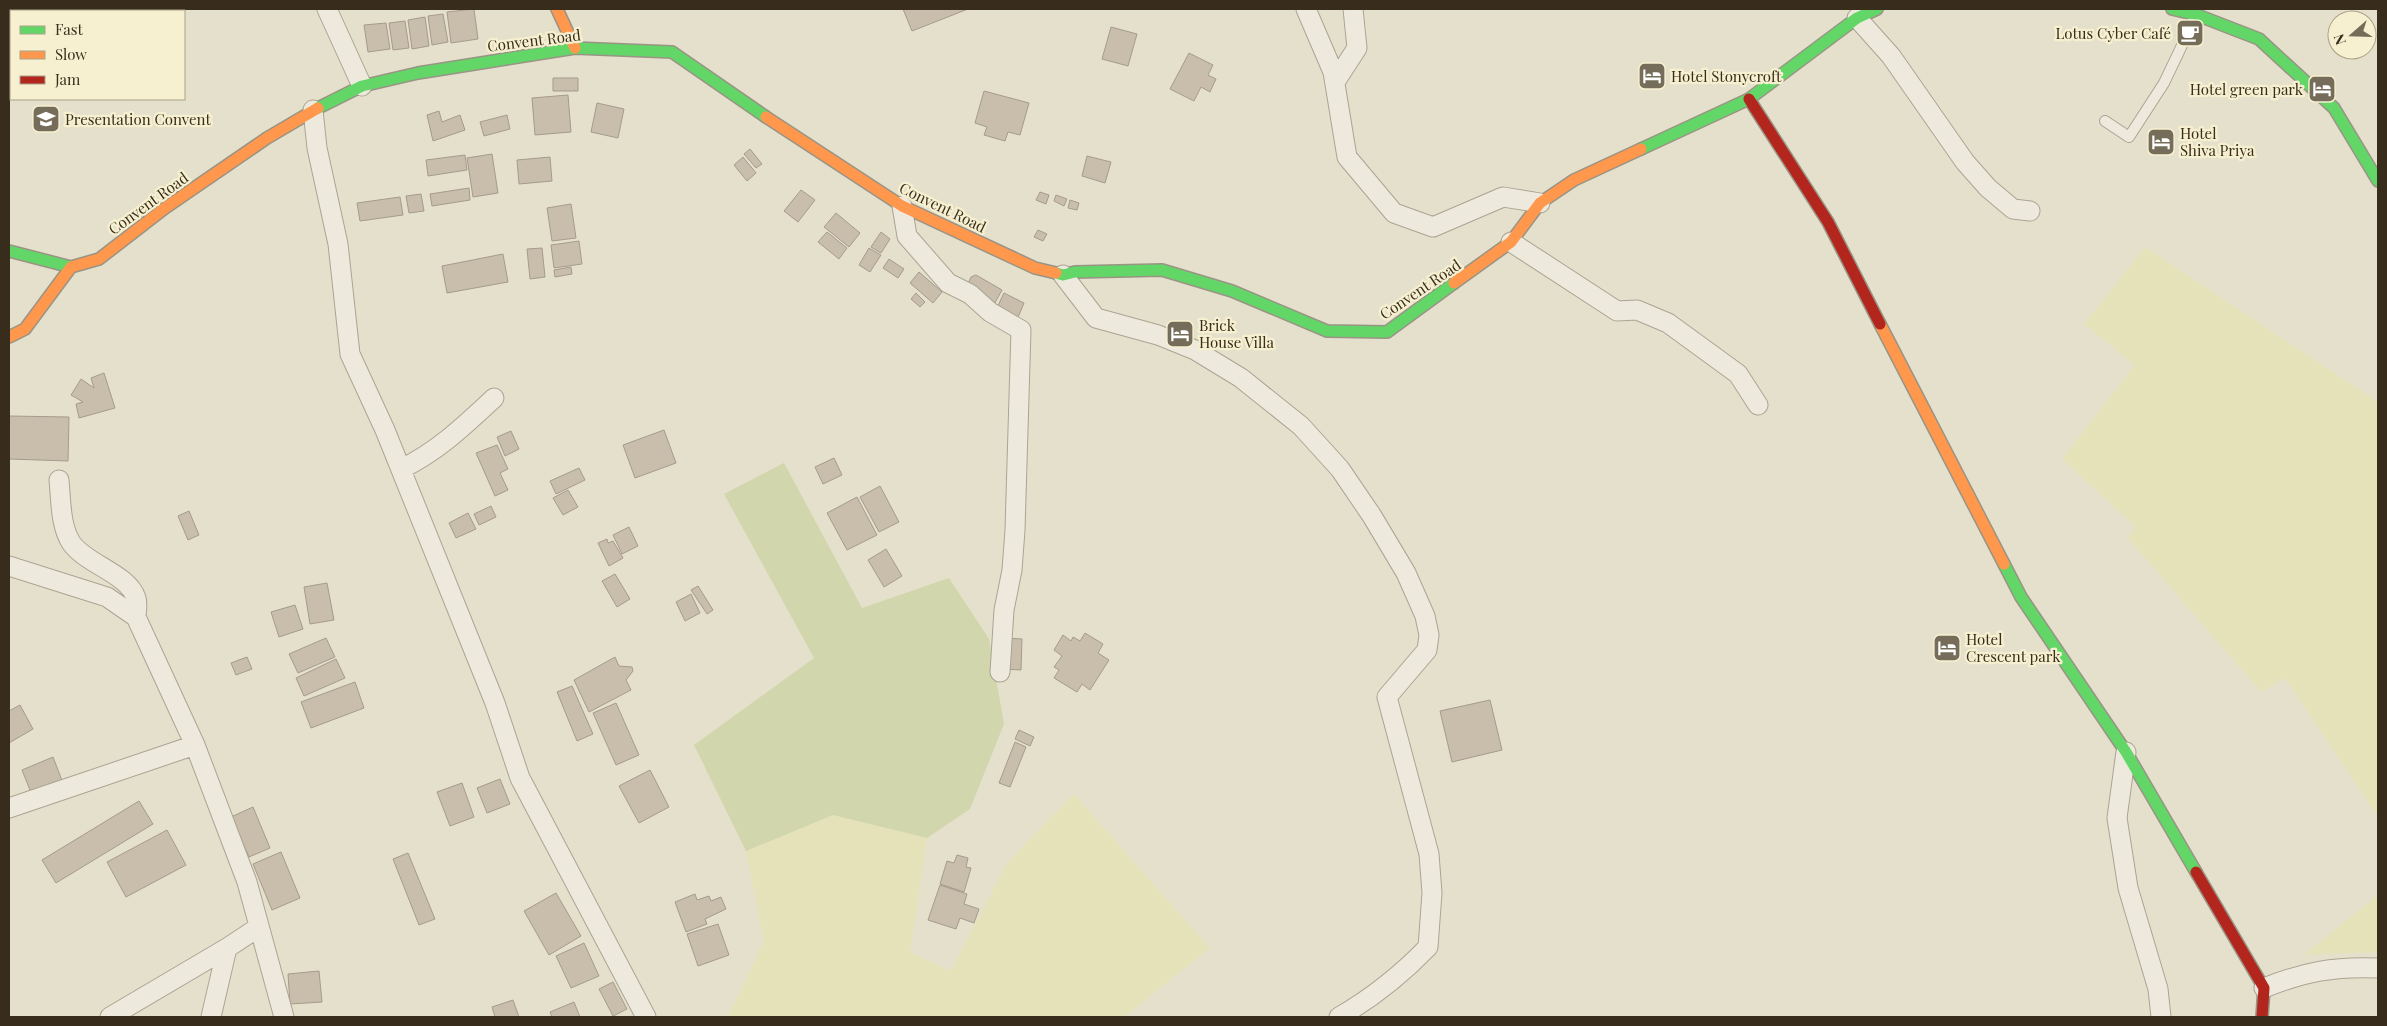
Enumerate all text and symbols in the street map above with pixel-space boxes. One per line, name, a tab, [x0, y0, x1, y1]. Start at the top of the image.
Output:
legend	[10, 10, 185, 100]
north arrow	[2327, 10, 2377, 60]
cafe icon: Lotus Cyber Café	[2175, 18, 2205, 48]
text: Fast	[55, 19, 84, 39]
place label: Lotus Cyber Café	[2055, 23, 2171, 43]
street label: Convent Road	[486, 24, 582, 56]
text: N	[2329, 32, 2350, 48]
text: Slow	[55, 44, 87, 64]
hotel icon: Hotel Stonycroft	[1637, 61, 1667, 91]
place label: Hotel Stonycroft	[1671, 66, 1782, 86]
text: Jam	[54, 69, 81, 89]
hotel icon: Hotel green park	[2307, 74, 2337, 104]
place label: Hotel green park	[2190, 79, 2304, 99]
school or university icon: Presentation Convent	[31, 104, 61, 134]
place label: Presentation Convent	[65, 109, 211, 129]
place label: Hotel Shiva Priya	[2180, 123, 2255, 160]
hotel icon: Hotel Shiva Priya	[2146, 127, 2176, 157]
street label: Convent Road	[104, 167, 192, 239]
street label: Convent Road	[896, 177, 990, 237]
street label: Convent Road	[1375, 254, 1465, 324]
place label: Brick House Villa	[1199, 315, 1275, 352]
hotel icon: Brick House Villa	[1165, 319, 1195, 349]
place label: Hotel Crescent park	[1966, 629, 2061, 666]
hotel icon: Hotel Crescent park	[1932, 633, 1962, 663]

